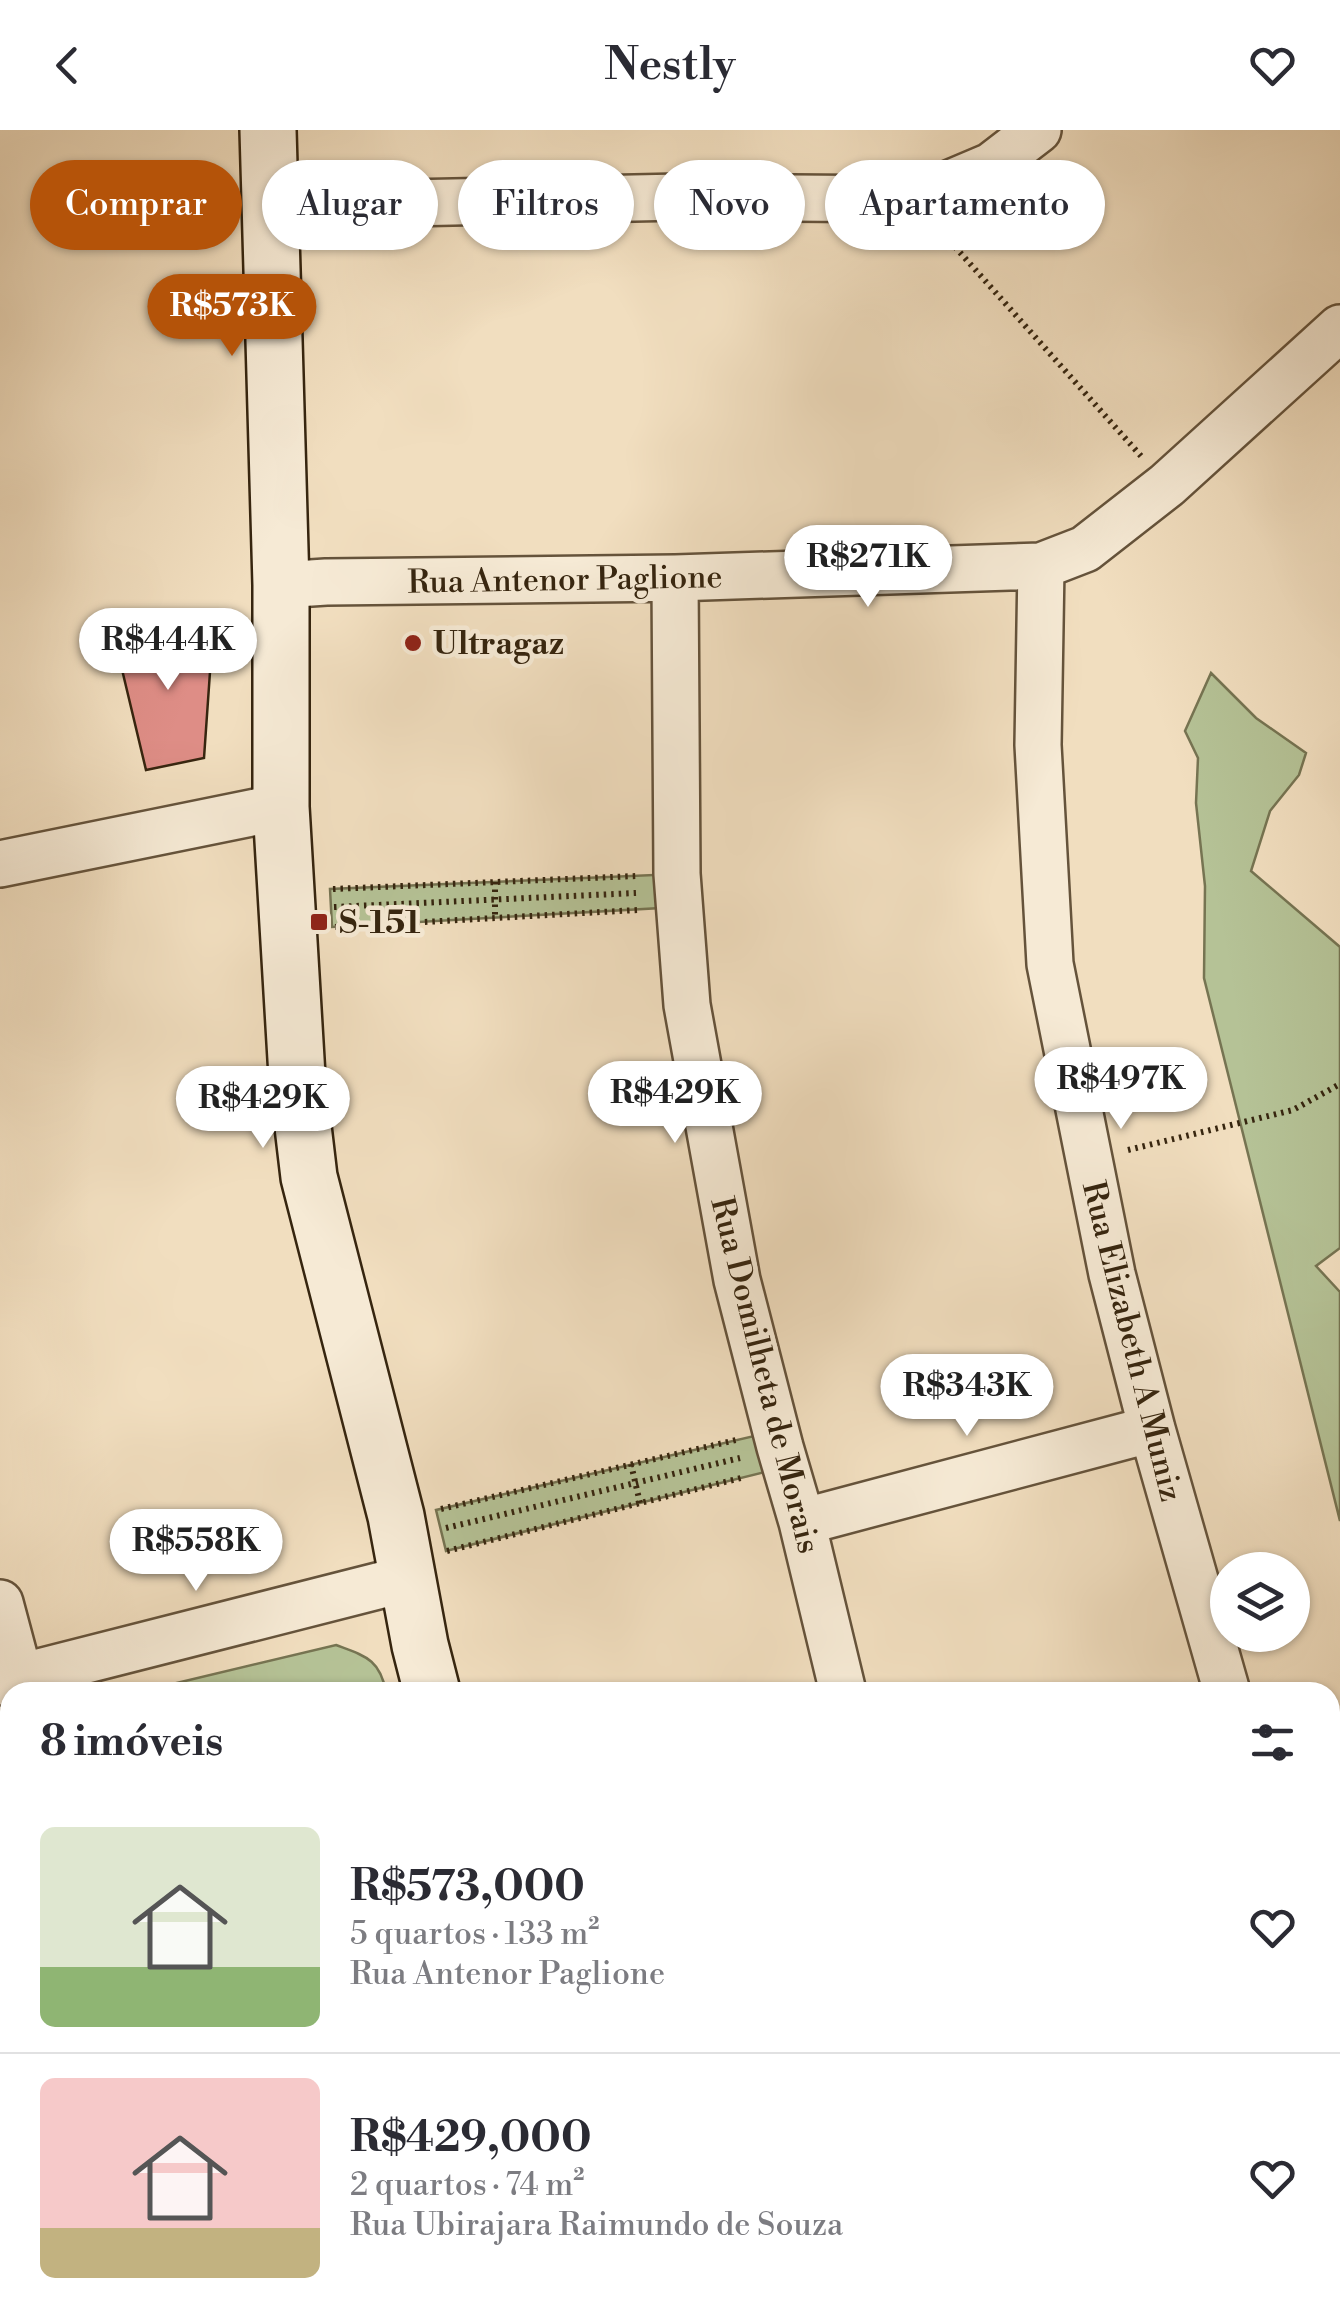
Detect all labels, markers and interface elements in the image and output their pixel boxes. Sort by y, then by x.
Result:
text: Nestly [604,37,736,94]
icon: back [40,38,95,93]
icon: heart [1245,38,1300,93]
chip: Comprar [30,160,242,250]
chip: Alugar [262,160,438,250]
chip: Filtros [458,160,634,250]
chip: Novo [654,160,805,250]
chip: Apartamento [825,160,1105,250]
pin: R$573K [151,274,313,359]
text: R$573K [169,286,295,326]
pin: R$271K [787,525,949,610]
text: R$271K [806,537,930,577]
street label: Rua Antenor Paglione [407,557,723,603]
pin: R$444K [87,608,249,693]
text: R$444K [101,620,235,660]
place label: Ultragaz [433,624,564,664]
marker: Ultragaz [402,632,424,654]
place label: S-151 [339,903,421,943]
marker: S-151 [308,911,330,933]
pin: R$497K [1040,1047,1202,1132]
text: R$497K [1056,1059,1186,1099]
pin: R$429K [594,1061,756,1146]
pin: R$429K [182,1066,344,1151]
text: R$429K [610,1073,740,1113]
text: R$429K [198,1078,328,1118]
street label: Rua Elizabeth A Muniz [1073,1177,1191,1506]
street label: Rua Domilheta de Morais [701,1193,829,1557]
pin: R$343K [886,1354,1048,1439]
text: R$343K [902,1366,1032,1406]
pin: R$558K [115,1509,277,1594]
text: R$558K [132,1521,260,1561]
map controls [1210,1552,1310,1652]
button: layers [1210,1552,1310,1652]
icon: filters [1245,1715,1300,1770]
text: 8 imóveis [40,1716,223,1769]
text: R$573,000 [350,1861,585,1914]
icon: home [120,1867,240,1987]
icon: heart [1245,1900,1300,1955]
text: 5 quartos · 133 m² [350,1914,600,1954]
text: Rua Antenor Paglione [350,1954,665,1994]
text: R$429,000 [350,2112,591,2165]
icon: home [120,2118,240,2238]
icon: heart [1245,2151,1300,2206]
text: 2 quartos · 74 m² [350,2165,584,2205]
text: Rua Ubirajara Raimundo de Souza [350,2205,843,2245]

